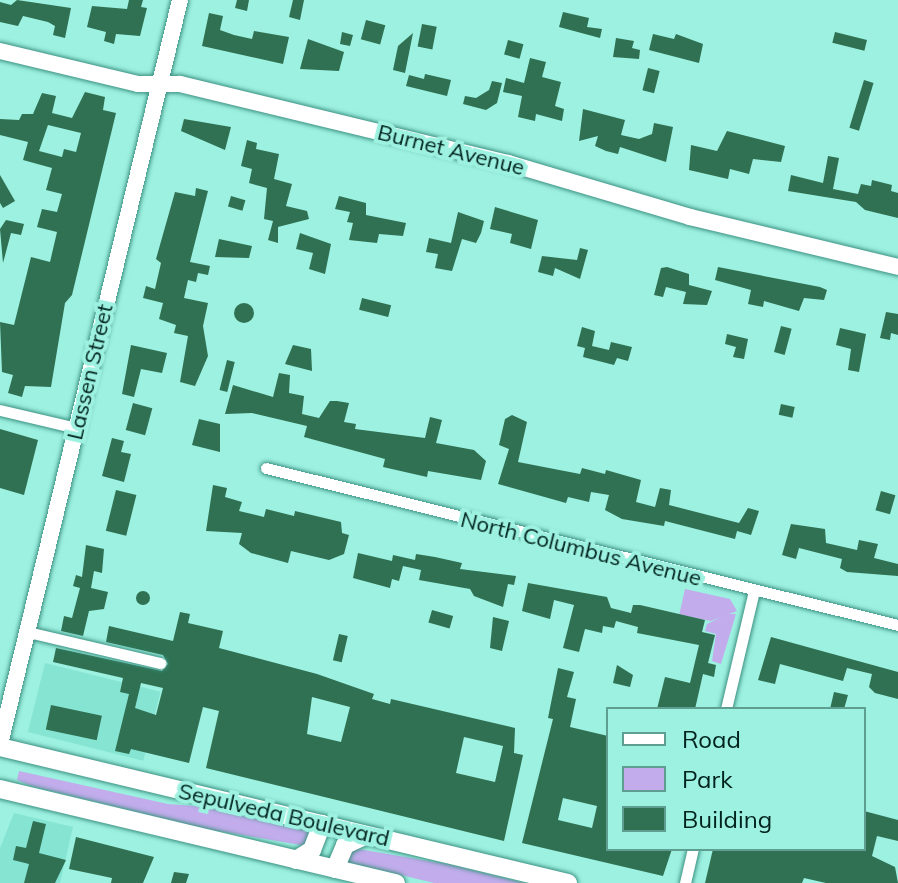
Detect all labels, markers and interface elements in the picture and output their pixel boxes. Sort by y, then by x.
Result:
street label: Burnet Avenue [375,119,527,181]
street label: Lassen Street [62,302,118,442]
street label: North Columbus Avenue [458,506,704,592]
legend [606,707,866,851]
text: Road [682,724,741,754]
text: Park [682,764,733,794]
street label: Sepulveda Boulevard [176,778,392,852]
text: Building [682,804,772,834]

